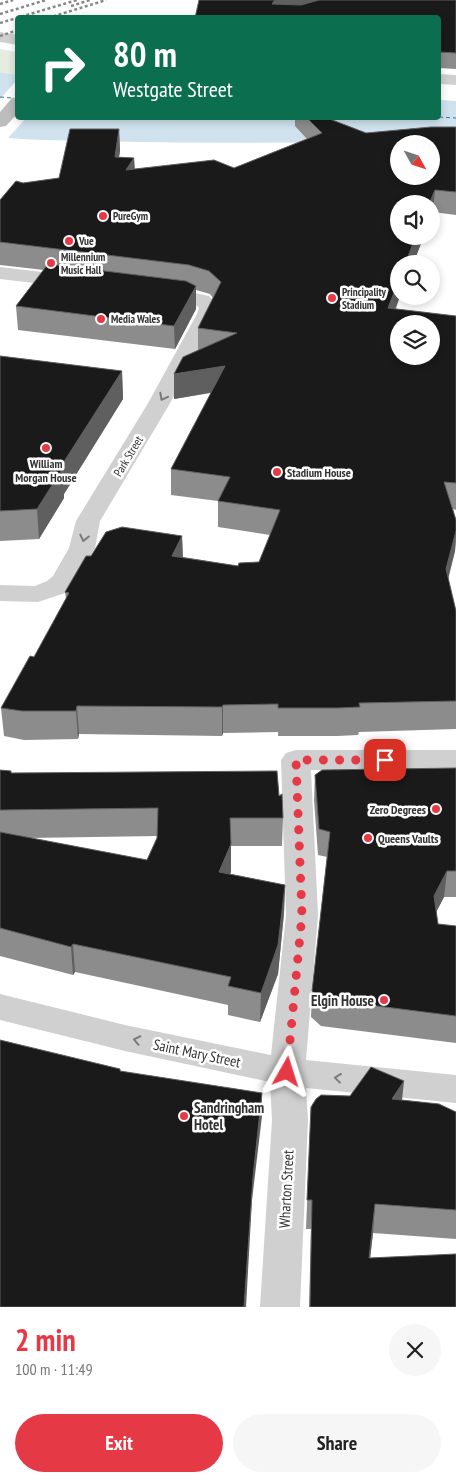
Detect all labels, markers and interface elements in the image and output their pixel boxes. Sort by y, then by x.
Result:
text: 80 m [113,31,177,77]
icon: right [30,35,95,100]
text: Westgate Street [113,75,233,103]
north arrow [390,135,440,185]
map controls [390,135,440,365]
button: sound [390,195,440,245]
place label: PureGym [113,209,148,223]
marker: PureGym [97,210,109,222]
place label: Vue [78,234,94,248]
marker: Vue [63,235,75,247]
place label: Millennium Music Hall [61,250,105,277]
button: search [390,255,440,305]
marker: Millennium Music Hall [45,257,57,269]
place label: Principality Stadium [342,285,387,312]
marker: Principality Stadium [326,292,338,304]
place label: Media Wales [111,312,160,326]
marker: Media Wales [95,313,107,325]
button: layers [390,315,440,365]
one-way arrow [159,392,169,401]
street label: Park Street [110,432,146,479]
marker: William Morgan House [40,442,52,454]
place label: William Morgan House [15,456,77,485]
place label: Stadium House [287,465,351,480]
marker: Stadium House [271,466,283,478]
one-way arrow [80,534,90,543]
pin [364,739,406,781]
icon: arrive [371,746,399,774]
place label: Zero Degrees [370,802,426,817]
marker: Zero Degrees [430,803,442,815]
place label: Queens Vaults [378,831,438,846]
marker: Queens Vaults [362,832,374,844]
place label: Elgin House [311,991,374,1010]
marker: Elgin House [378,994,390,1006]
street label: Saint Mary Street [152,1034,242,1072]
one-way arrow [132,1036,141,1046]
position arrow [260,1045,312,1097]
one-way arrow [334,1073,342,1084]
place label: Sandringham Hotel [194,1098,264,1134]
marker: Sandringham Hotel [178,1110,190,1122]
street label: Wharton Street [274,1149,298,1229]
text: 2 min [15,1320,76,1359]
button: close [389,1324,441,1376]
text: 100 m · 11:49 [15,1359,93,1379]
button: Exit [15,1414,223,1472]
button: Share [233,1414,441,1472]

